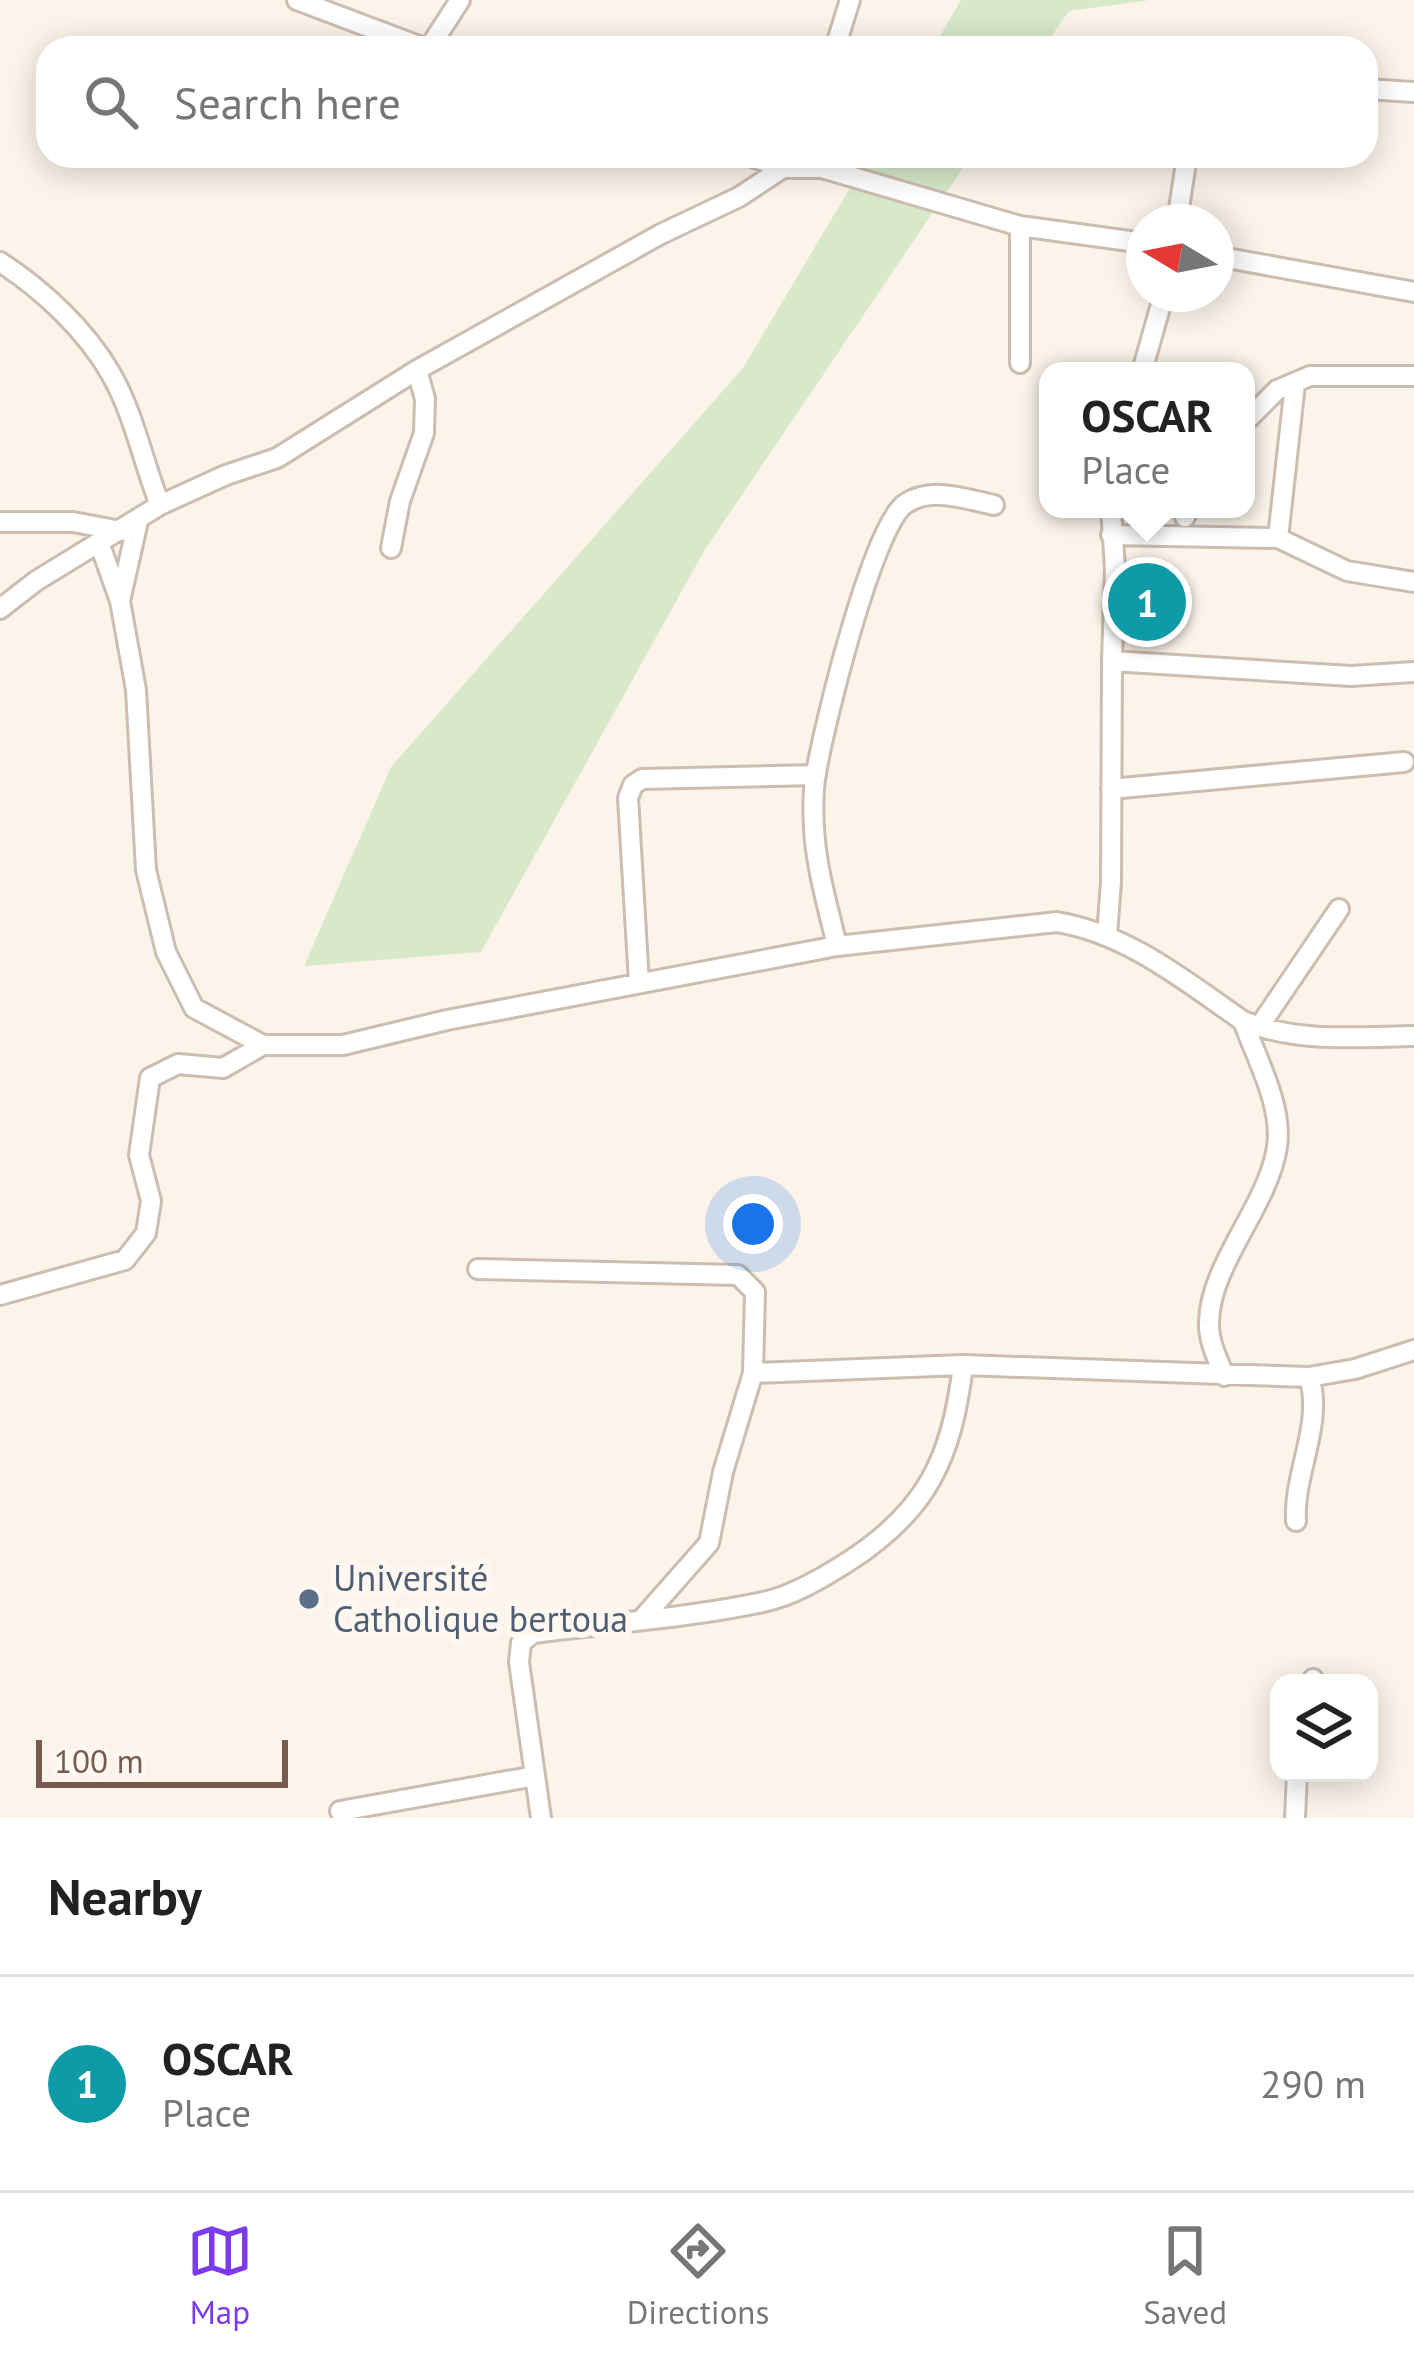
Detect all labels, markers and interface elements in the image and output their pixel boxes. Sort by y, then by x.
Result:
search box [36,36,1378,168]
icon: search [78,69,144,135]
text: Search here [174,73,401,131]
north arrow [1126,204,1234,312]
popup [1039,362,1255,518]
text: OSCAR [1081,386,1213,444]
text: Place [1081,444,1170,495]
pin: 1 [1108,557,1186,647]
your location [723,1194,783,1254]
place label: Université Catholique bertoua [333,1554,628,1642]
marker: Université Catholique bertoua [296,1586,322,1612]
map controls [1270,1674,1378,1782]
button: layers [1270,1674,1378,1782]
scale bar [36,1734,288,1787]
text: 100 m [54,1739,144,1782]
text: Nearby [48,1863,202,1929]
text: OSCAR [162,2029,294,2087]
text: 1 [76,2058,98,2109]
text: 290 m [1260,2058,1366,2109]
text: Place [162,2087,251,2138]
tab: Map [187,2218,253,2333]
tab: Directions [627,2218,769,2333]
tab: Saved [1143,2218,1227,2333]

